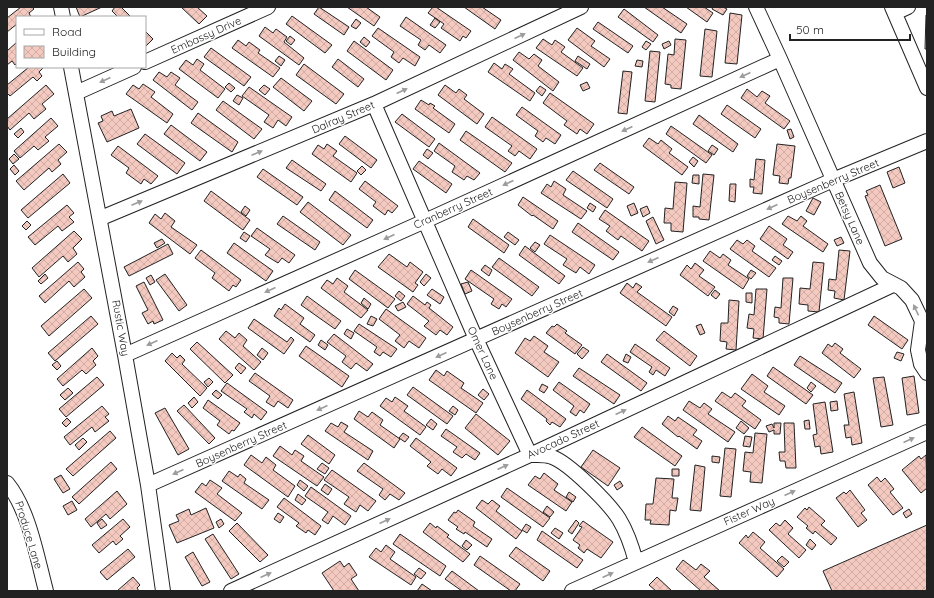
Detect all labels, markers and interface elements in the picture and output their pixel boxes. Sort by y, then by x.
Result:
street label: Embassy Drive [169,13,243,57]
legend [16,16,146,68]
scale bar [790,16,910,42]
text: 50 m [796,22,824,37]
text: Road [52,24,82,39]
one-way arrow [514,33,525,39]
text: Building [52,44,96,59]
one-way arrow [739,72,750,78]
one-way arrow [99,77,111,83]
one-way arrow [396,88,407,94]
street label: Dalray Street [309,97,377,137]
one-way arrow [621,126,632,132]
one-way arrow [251,149,263,155]
street label: Boysenberry Street [785,155,881,207]
one-way arrow [503,180,514,186]
street label: Cranberry Street [411,184,495,232]
street label: Betsy Lane [832,189,868,247]
one-way arrow [131,200,142,206]
one-way arrow [766,205,778,211]
one-way arrow [383,234,395,240]
one-way arrow [648,257,659,263]
street label: Boysenberry Street [489,286,585,338]
one-way arrow [265,287,276,293]
street label: Rustic Way [109,299,133,357]
one-way arrow [913,304,919,315]
street label: Omer Lane [465,324,501,382]
one-way arrow [146,340,157,346]
one-way arrow [434,352,446,358]
one-way arrow [315,405,327,411]
one-way arrow [615,409,627,415]
street label: Avocado Street [525,416,602,462]
street label: Boysenberry Street [193,418,289,470]
one-way arrow [903,437,915,443]
one-way arrow [497,464,509,470]
one-way arrow [172,469,183,475]
one-way arrow [785,490,796,496]
street label: Fister Way [721,494,777,528]
street label: Produce Lane [12,499,46,571]
one-way arrow [379,518,390,524]
one-way arrow [261,572,272,578]
one-way arrow [602,572,613,578]

